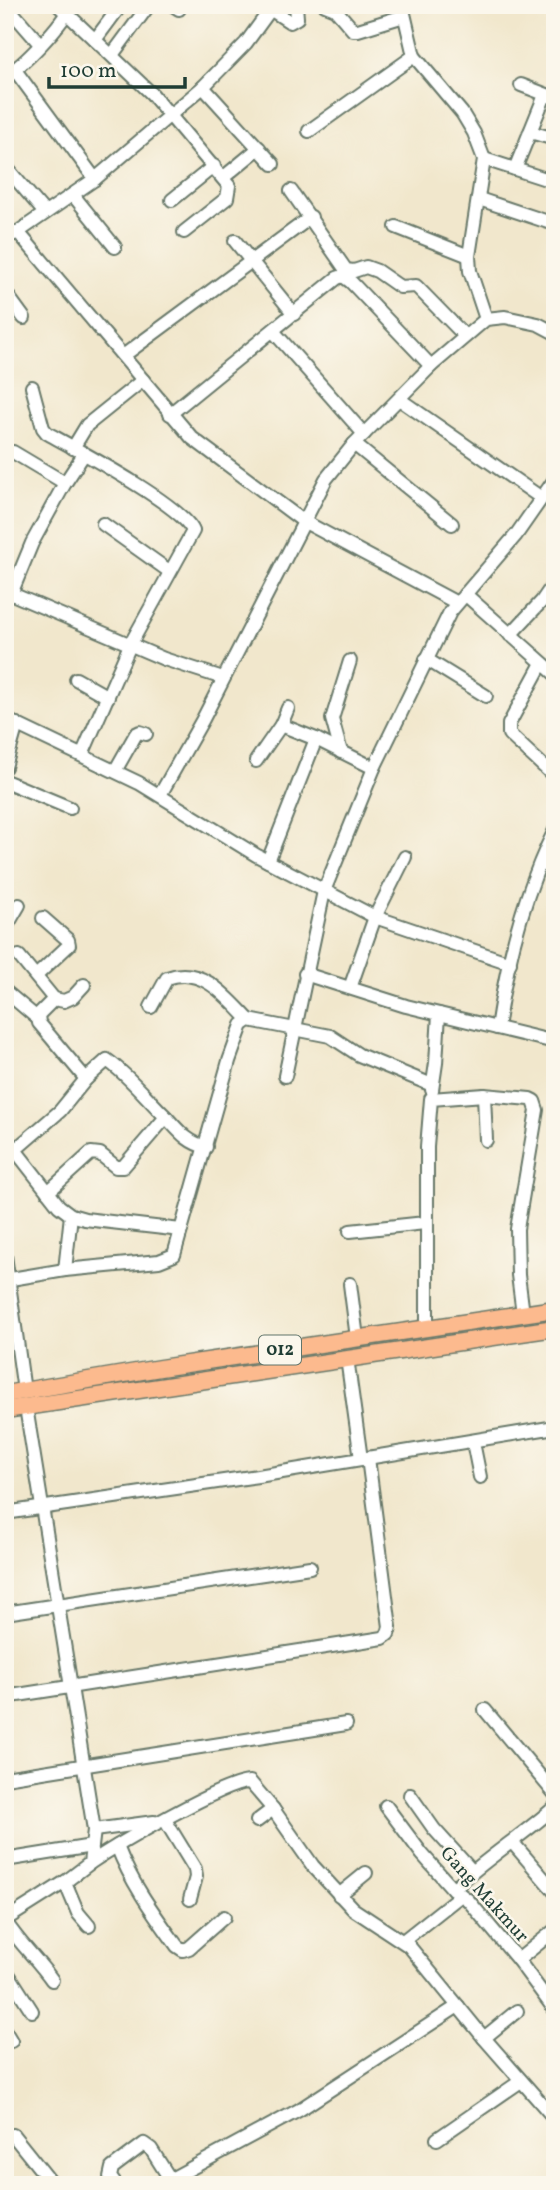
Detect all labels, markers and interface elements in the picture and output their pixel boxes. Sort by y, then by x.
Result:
scale bar [49,46,186,90]
text: 100 m [60,57,117,86]
road number: 012 [259,1336,301,1364]
street label: Gang Makmur [434,1841,534,1949]

